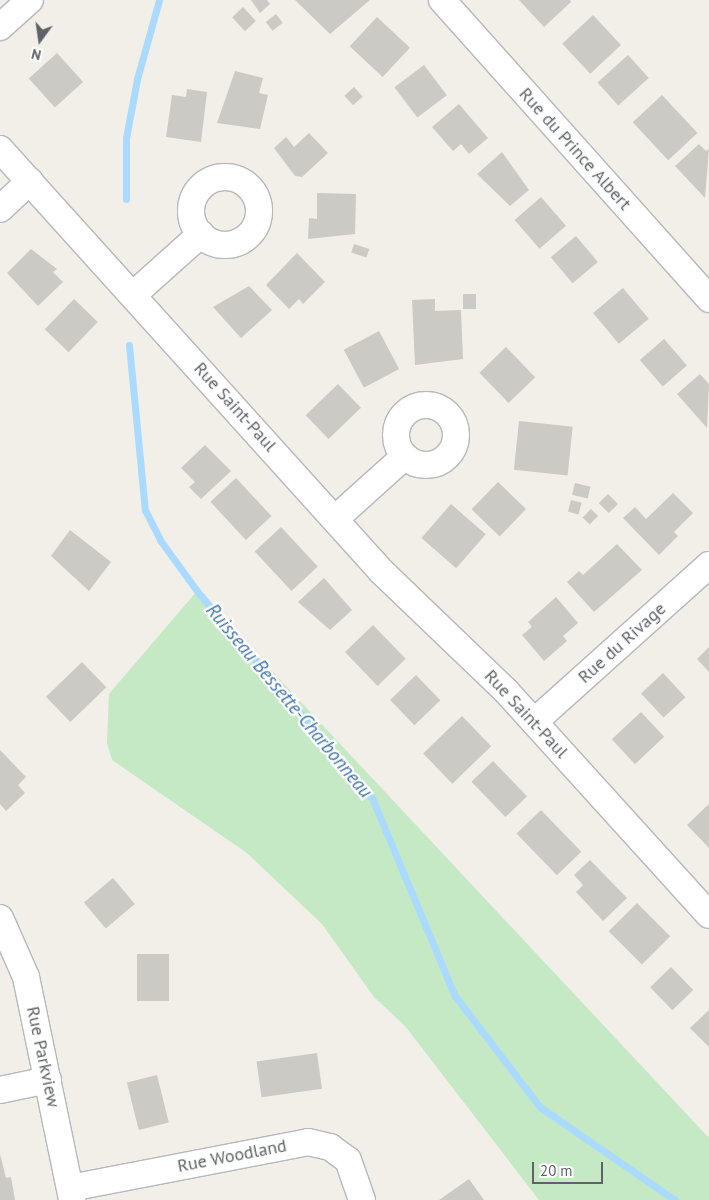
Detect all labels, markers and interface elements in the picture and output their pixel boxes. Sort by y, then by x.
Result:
north arrow [15,15,65,65]
text: N [30,45,43,64]
street label: Rue du Prince Albert [514,83,636,215]
street label: Rue Saint-Paul [189,358,281,456]
street label: Rue du Rivage [574,598,670,688]
water label: Ruisseau Bessette-Charbonneau [201,599,377,803]
street label: Rue Saint-Paul [480,665,572,763]
street label: Rue Parkview [22,1004,64,1110]
street label: Rue Woodland [175,1135,289,1177]
scale bar [534,1152,605,1184]
text: 20 m [540,1161,573,1180]

